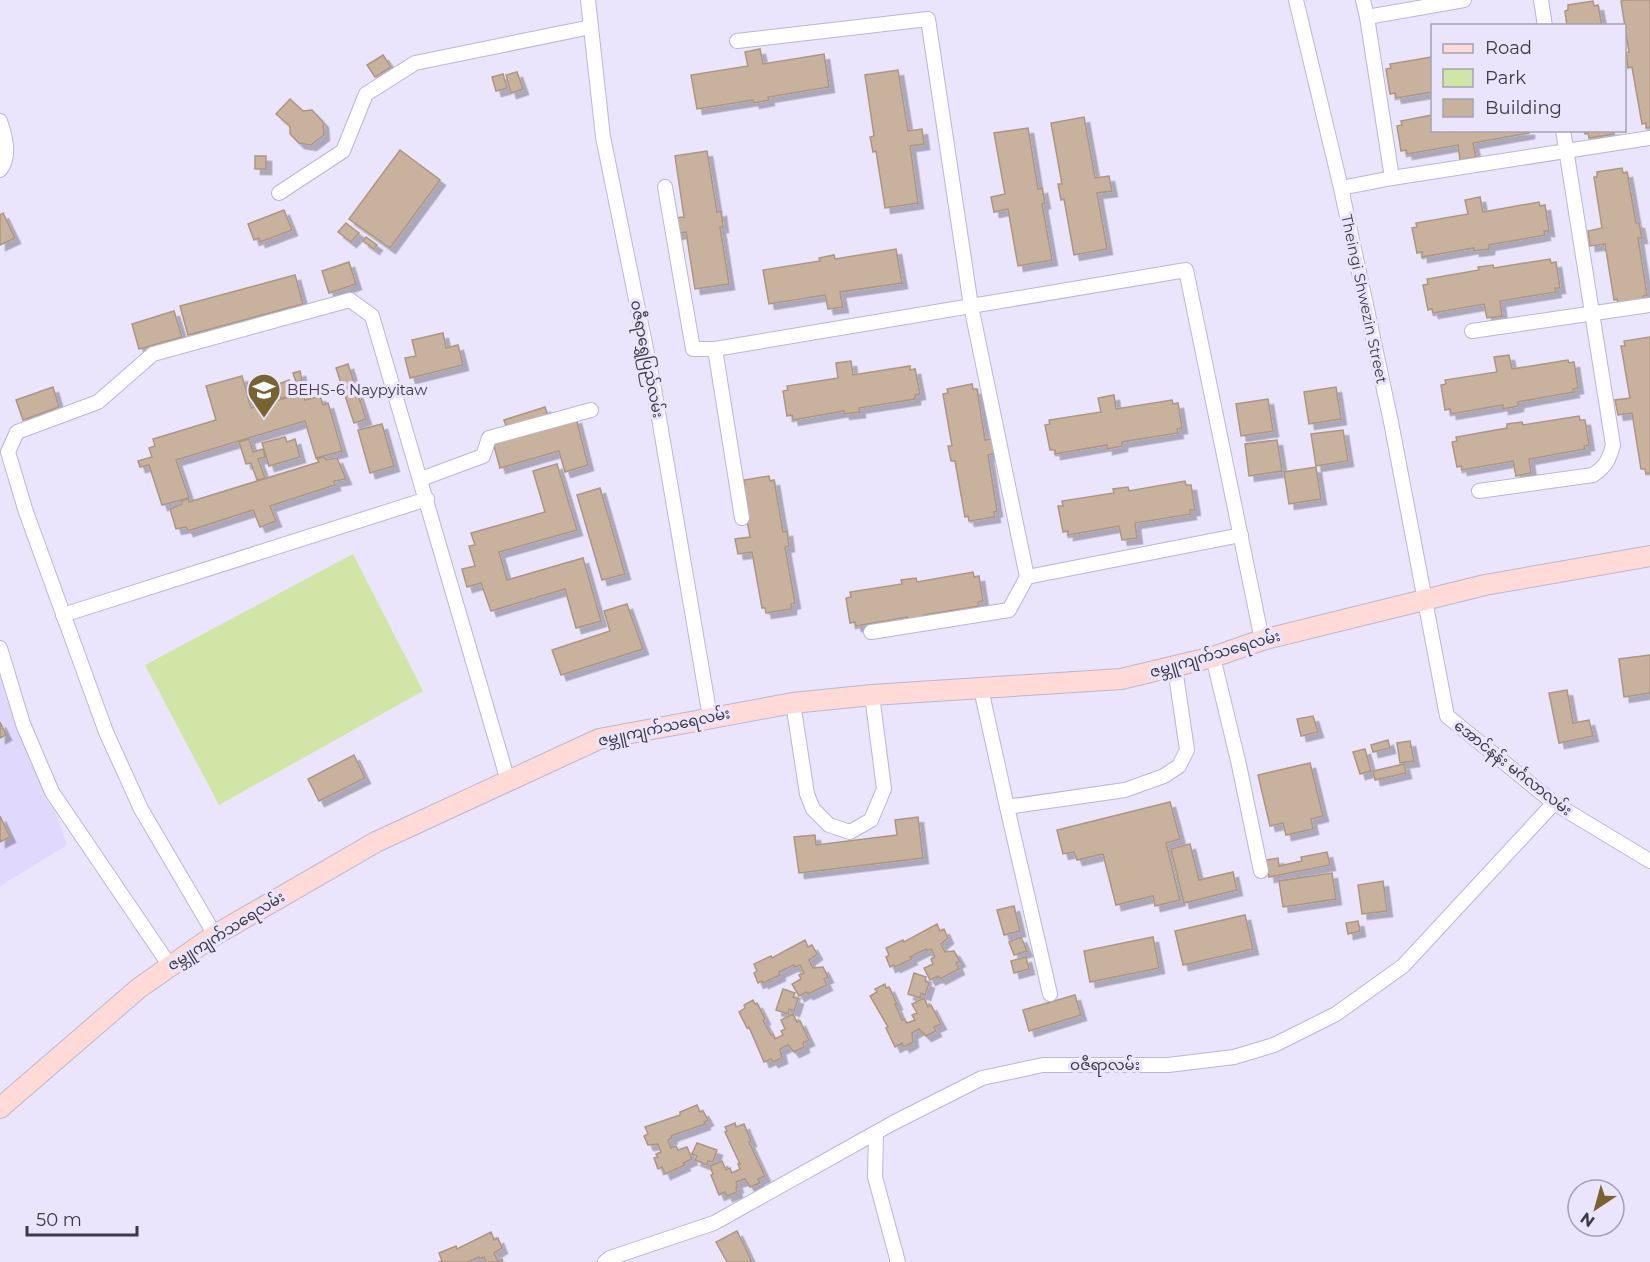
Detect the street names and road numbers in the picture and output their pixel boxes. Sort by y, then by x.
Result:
street label: Theingi Shwezin Street [1337,213,1392,385]
street label: ဝဇီရာရွှေပြည်လမ်း [624,298,668,420]
street label: ဇမ္ဘူကျက်သရေလမ်း [1147,626,1283,684]
street label: ဇမ္ဘူကျက်သရေလမ်း [596,703,732,753]
street label: အောင်နန်း မင်္ဂလာလမ်း [1449,716,1576,822]
street label: ဇမ္ဘူကျက်သရေလမ်း [164,887,289,977]
street label: ဝဇီရာလမ်း [1070,1055,1140,1077]

